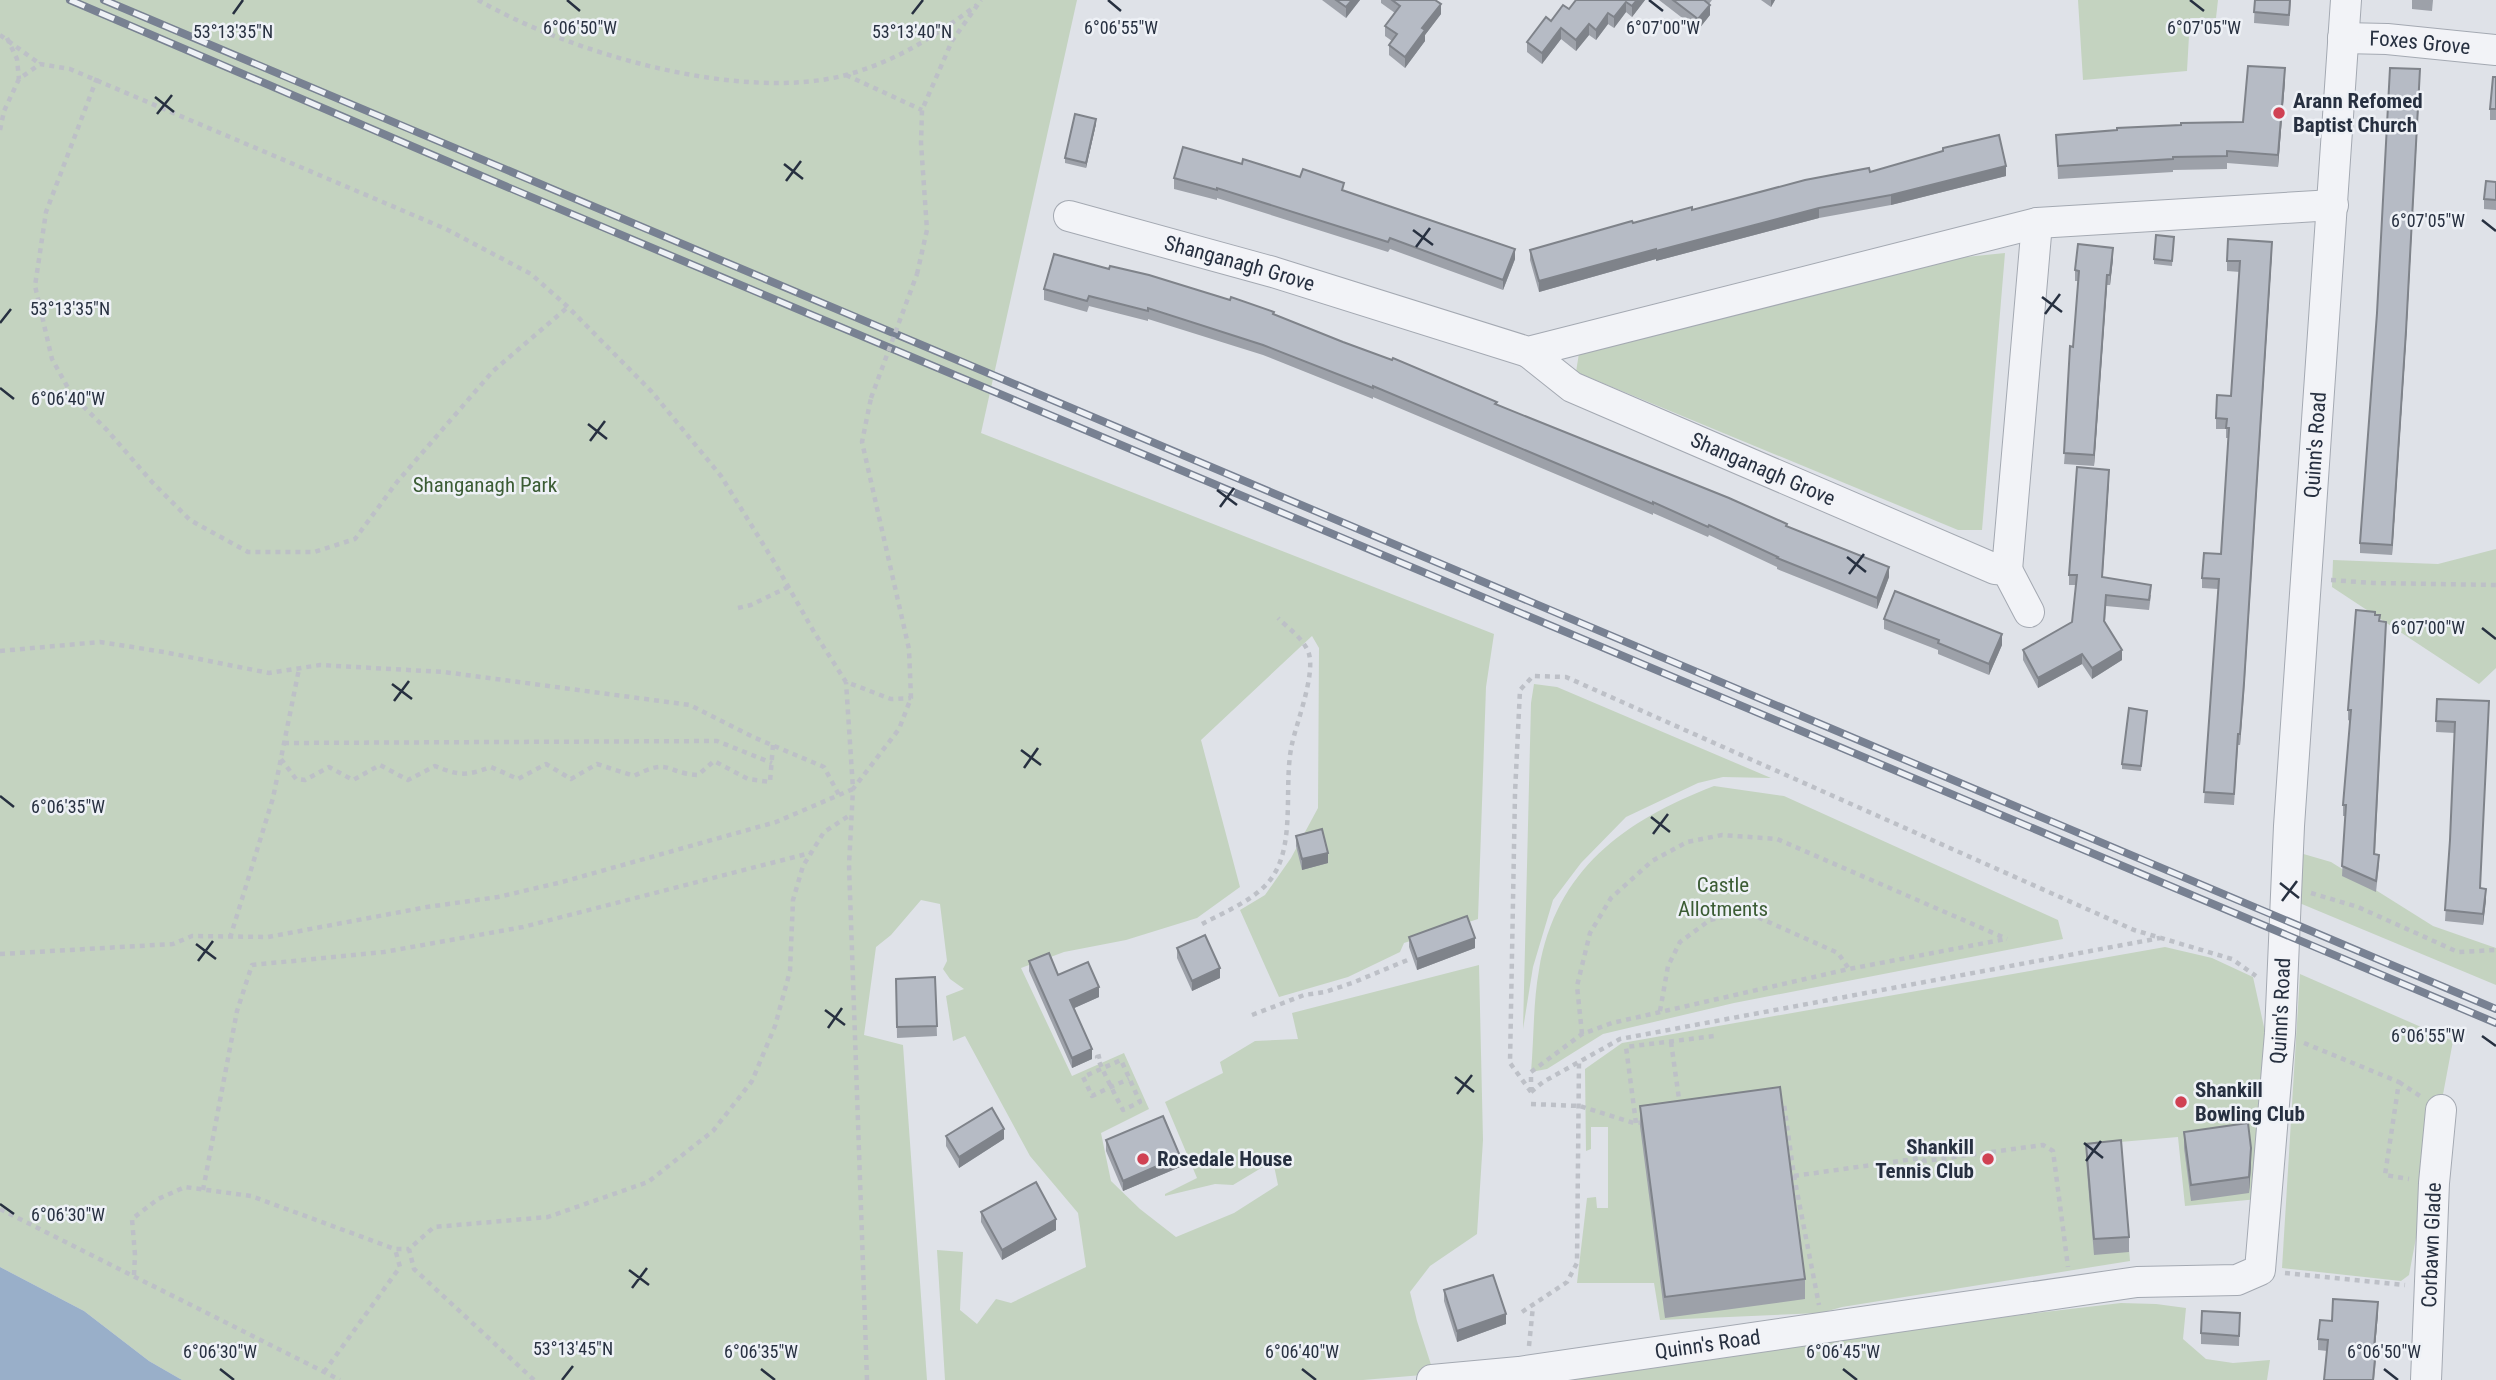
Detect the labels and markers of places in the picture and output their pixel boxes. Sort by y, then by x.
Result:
place label: Arann Refomed Baptist Church [2293,89,2423,137]
marker: Arann Refomed Baptist Church [2271,105,2287,121]
place label: Shankill Bowling Club [2195,1078,2305,1126]
marker: Shankill Bowling Club [2173,1094,2189,1110]
place label: Shankill Tennis Club [1875,1135,1974,1183]
place label: Rosedale House [1157,1147,1292,1171]
marker: Rosedale House [1135,1151,1151,1167]
marker: Shankill Tennis Club [1980,1151,1996,1167]

